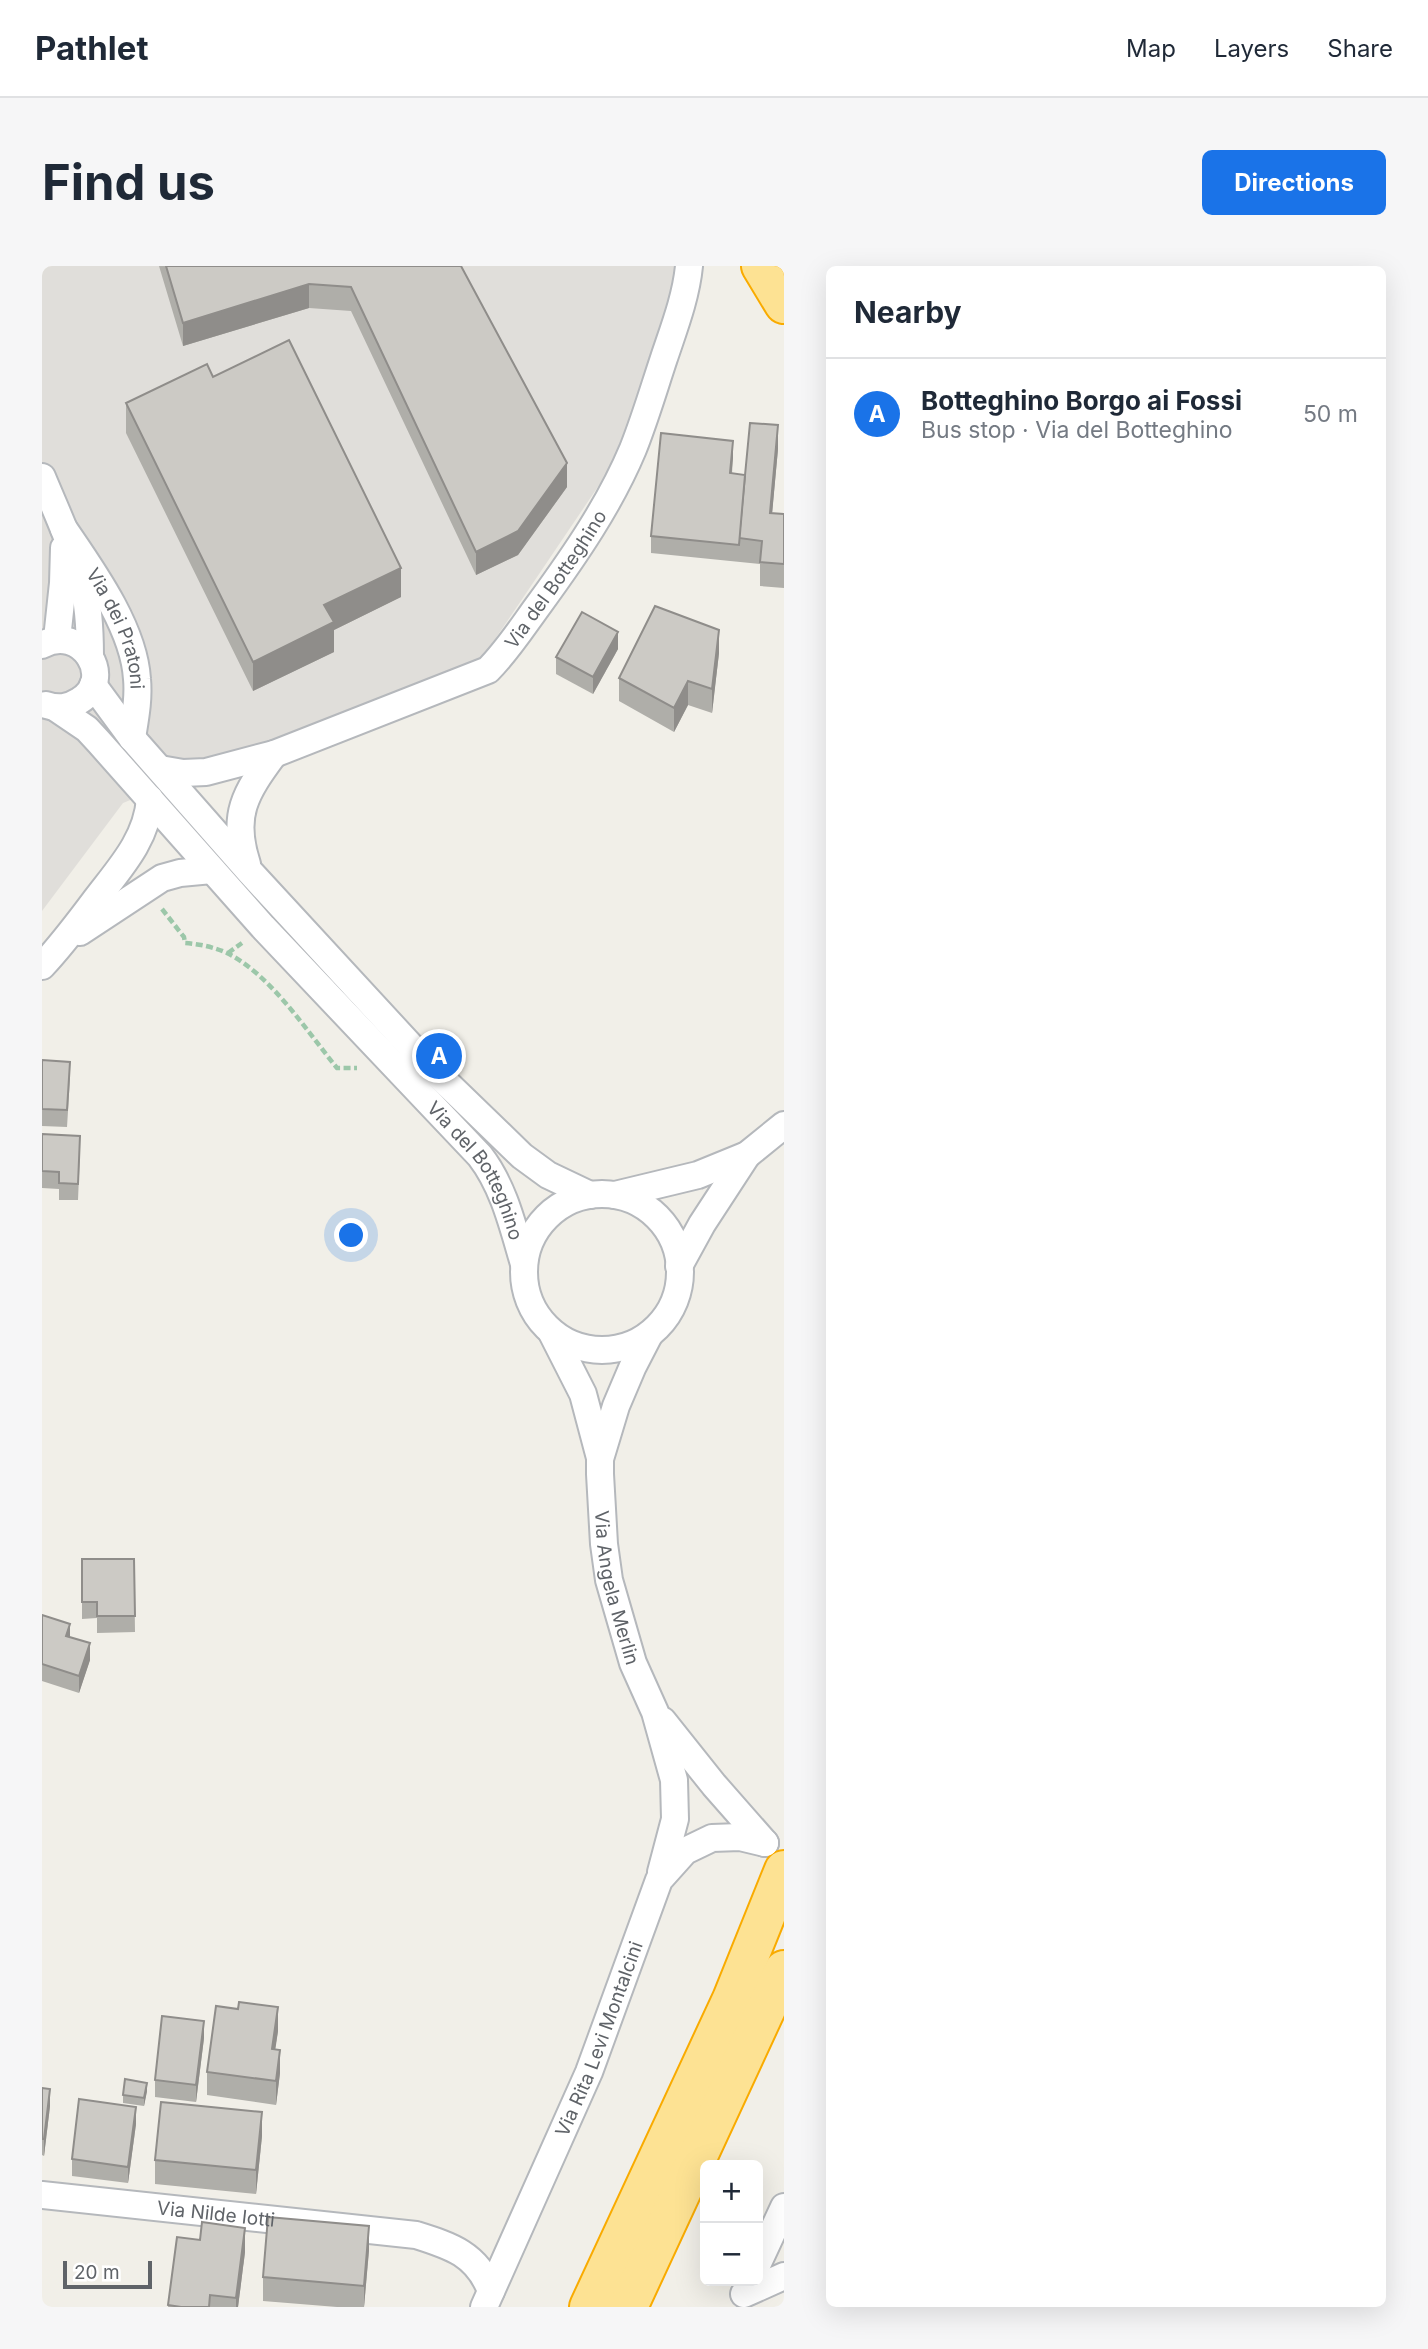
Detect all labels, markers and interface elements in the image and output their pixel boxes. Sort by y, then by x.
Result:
text: Pathlet [35,28,149,68]
text: Map [1126,34,1176,63]
text: Layers [1214,34,1289,63]
text: Share [1327,34,1393,63]
button: Directions [1202,150,1386,215]
text: Find us [42,153,215,212]
text: Nearby [854,294,962,330]
text: Botteghino Borgo ai Fossi [921,385,1242,416]
text: A [868,400,886,428]
text: 50 m [1303,400,1358,428]
text: Bus stop · Via del Botteghino [921,416,1233,444]
street label: Via del Botteghino [500,506,612,653]
street label: Via dei Pratoni [81,564,149,689]
pin: A [416,1030,462,1082]
street label: Via del Botteghino [422,1097,527,1243]
your location [334,1218,368,1252]
street label: Via Angela Merlin [590,1510,644,1668]
street label: Via Rita Levi Montalcini [551,1938,648,2140]
map controls [700,2160,763,2286]
button: + [700,2160,763,2223]
street label: Via Nilde Iotti [156,2196,276,2232]
button: − [700,2223,763,2286]
scale bar [63,2258,152,2290]
text: 20 m [74,2261,120,2284]

